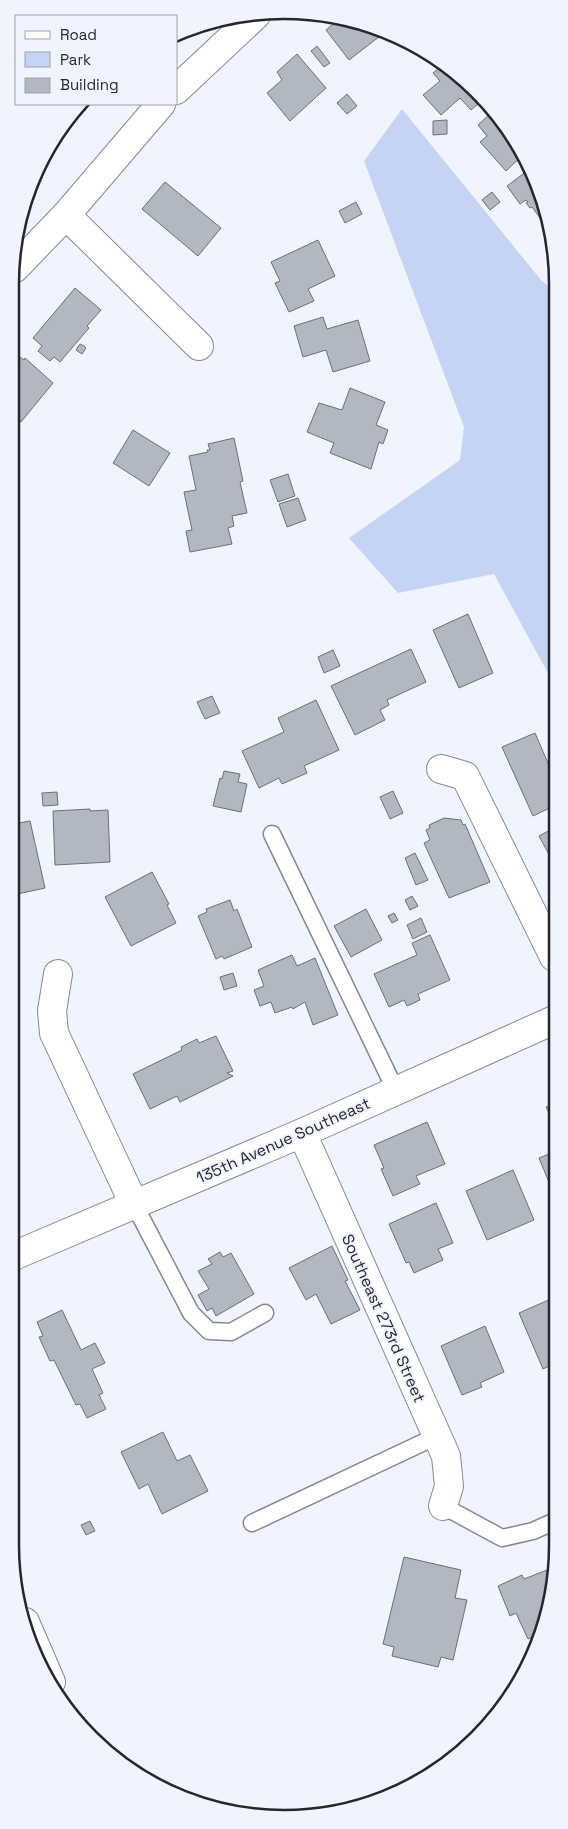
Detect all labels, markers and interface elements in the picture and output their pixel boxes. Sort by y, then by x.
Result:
legend [15,15,178,105]
text: Road [60,25,97,44]
text: Park [60,50,91,69]
text: Building [60,75,119,94]
street label: 135th Avenue Southeast [193,1093,374,1188]
street label: Southeast 273rd Street [337,1231,430,1406]

